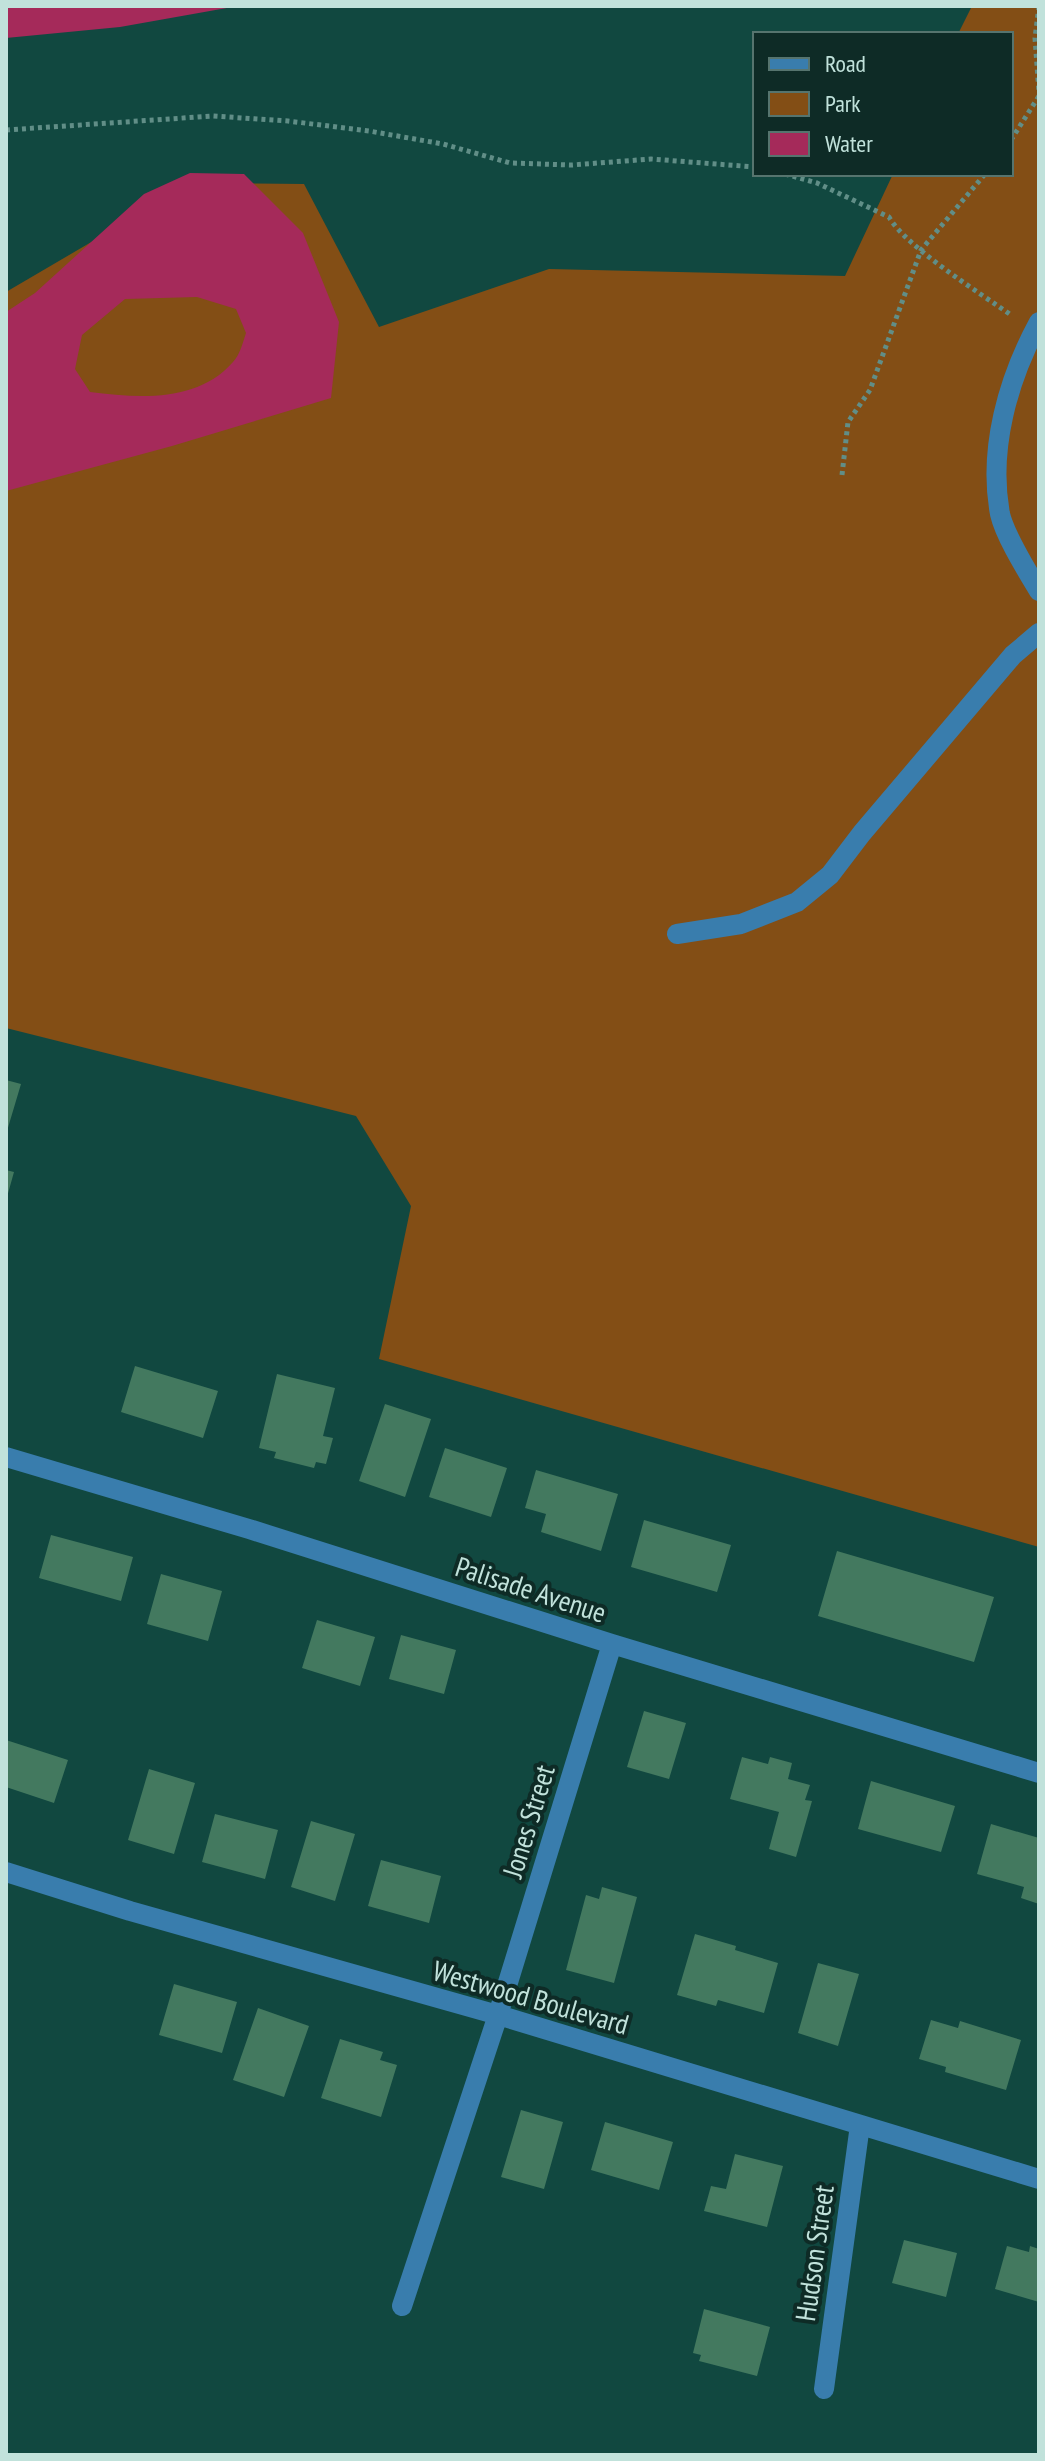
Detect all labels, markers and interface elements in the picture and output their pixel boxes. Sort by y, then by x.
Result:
legend [753,32,1013,176]
text: Road [825,48,866,79]
text: Park [825,88,861,119]
text: Water [825,128,873,159]
street label: Palisade Avenue [451,1547,611,1631]
street label: Jones Street [493,1760,563,1883]
street label: Westwood Boulevard [429,1951,633,2043]
street label: Hudson Street [786,2182,842,2323]

